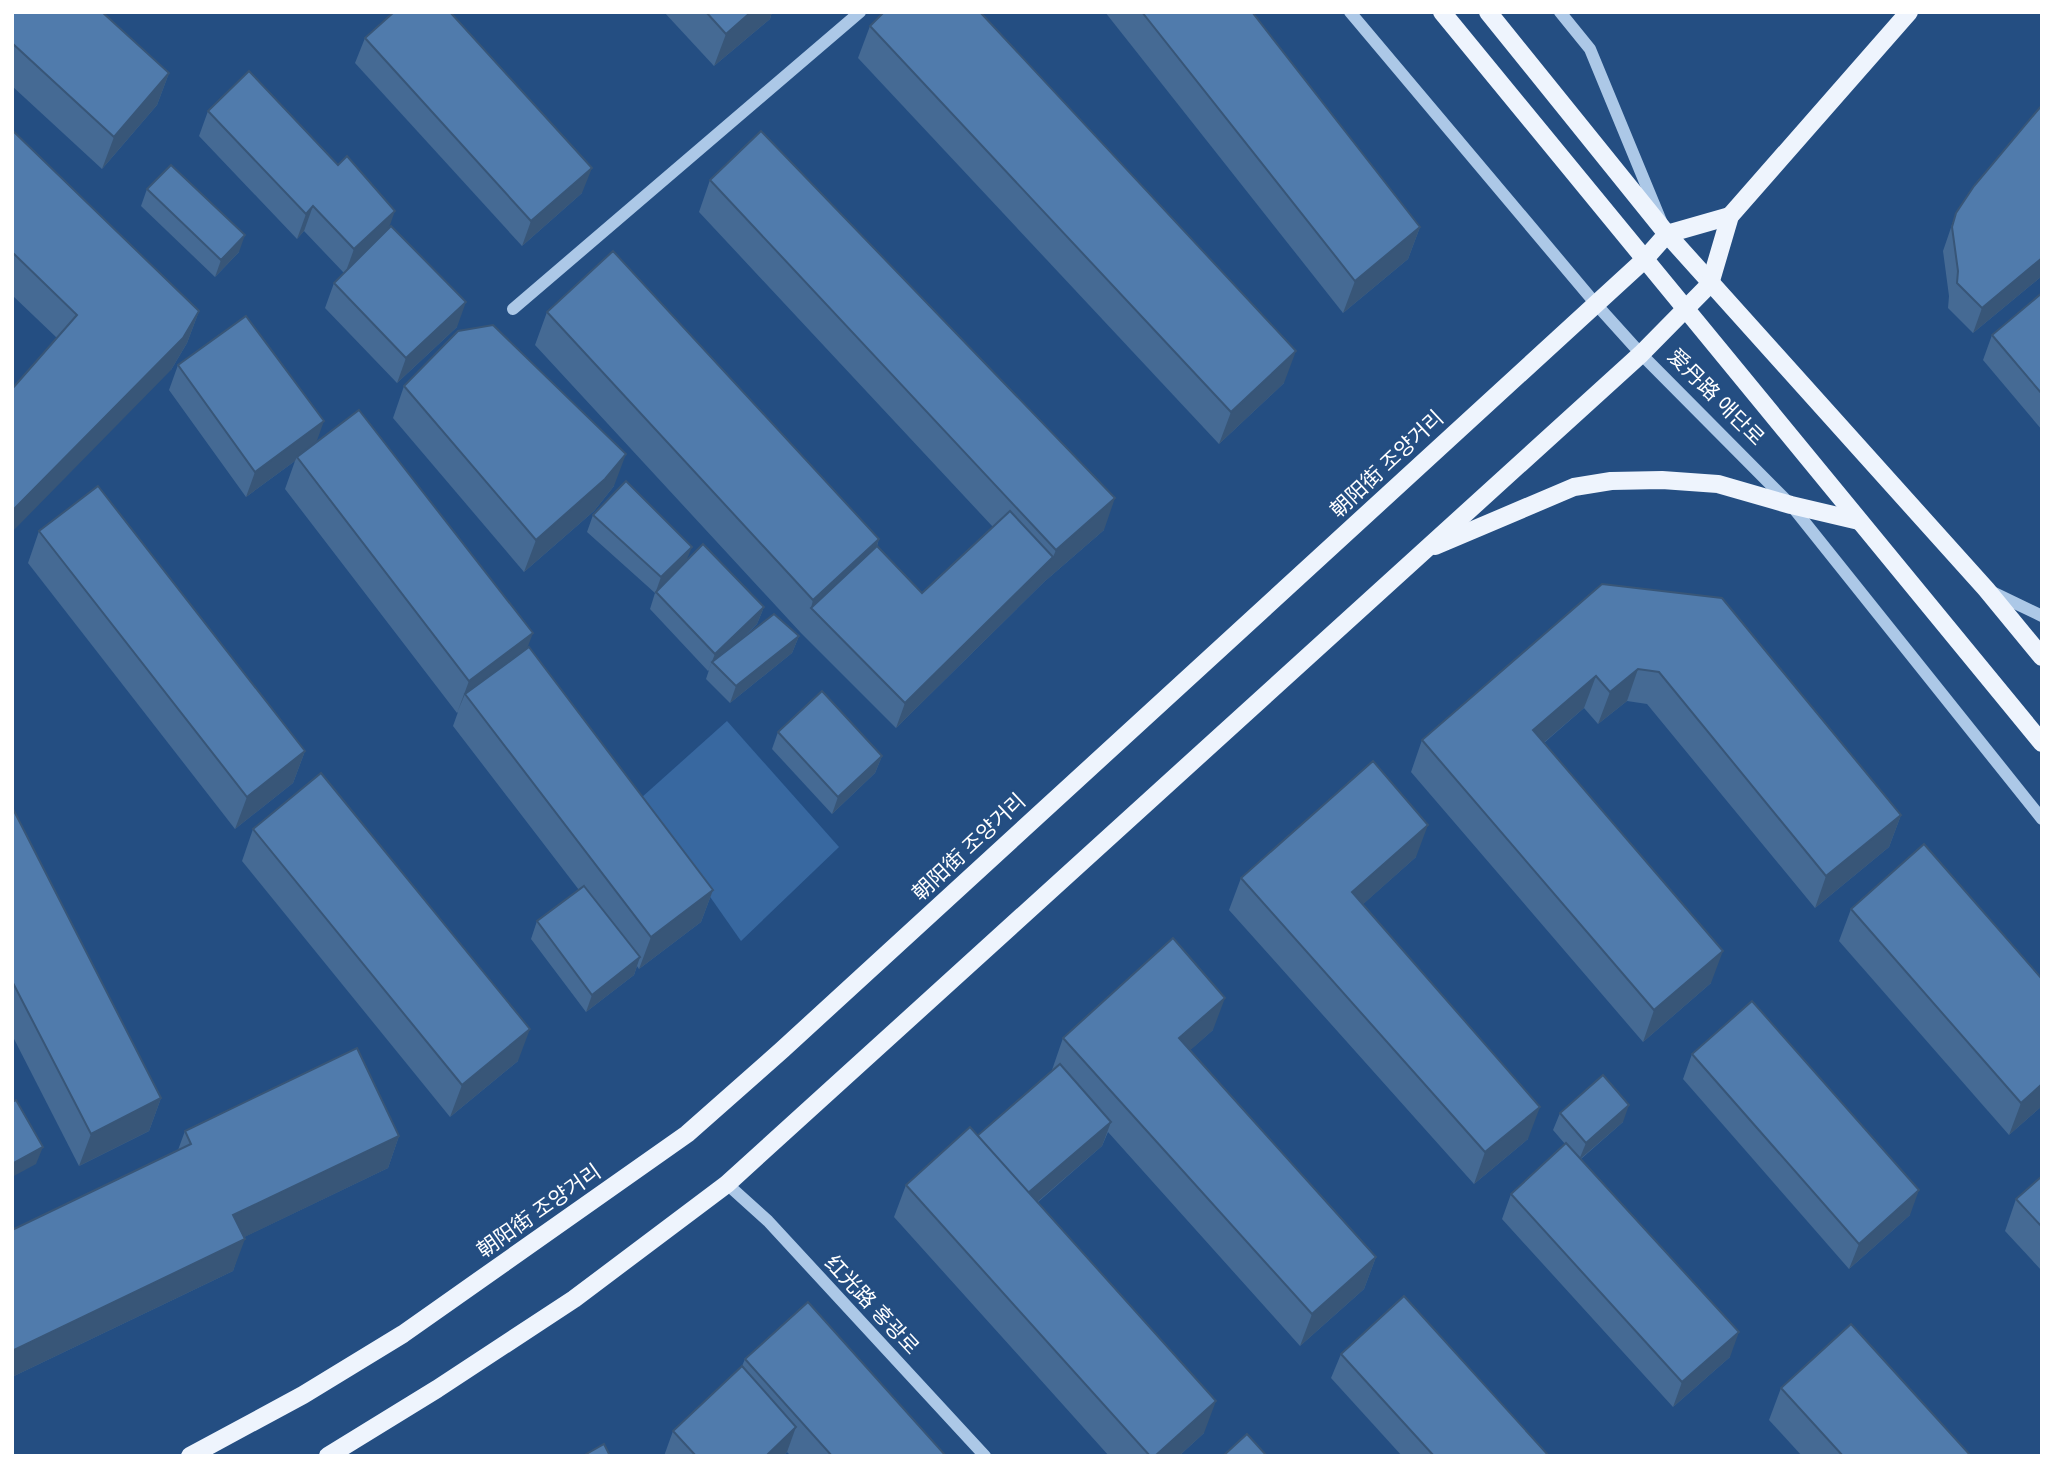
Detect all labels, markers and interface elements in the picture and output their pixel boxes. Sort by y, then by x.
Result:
street label: 爱丹路 애단로 [1663,344,1769,450]
street label: 朝阳街 조양거리 [1326,406,1448,522]
street label: 朝阳街 조양거리 [908,789,1030,905]
street label: 朝阳街 조양거리 [473,1159,605,1263]
street label: 红光路 홍광로 [820,1251,924,1359]

